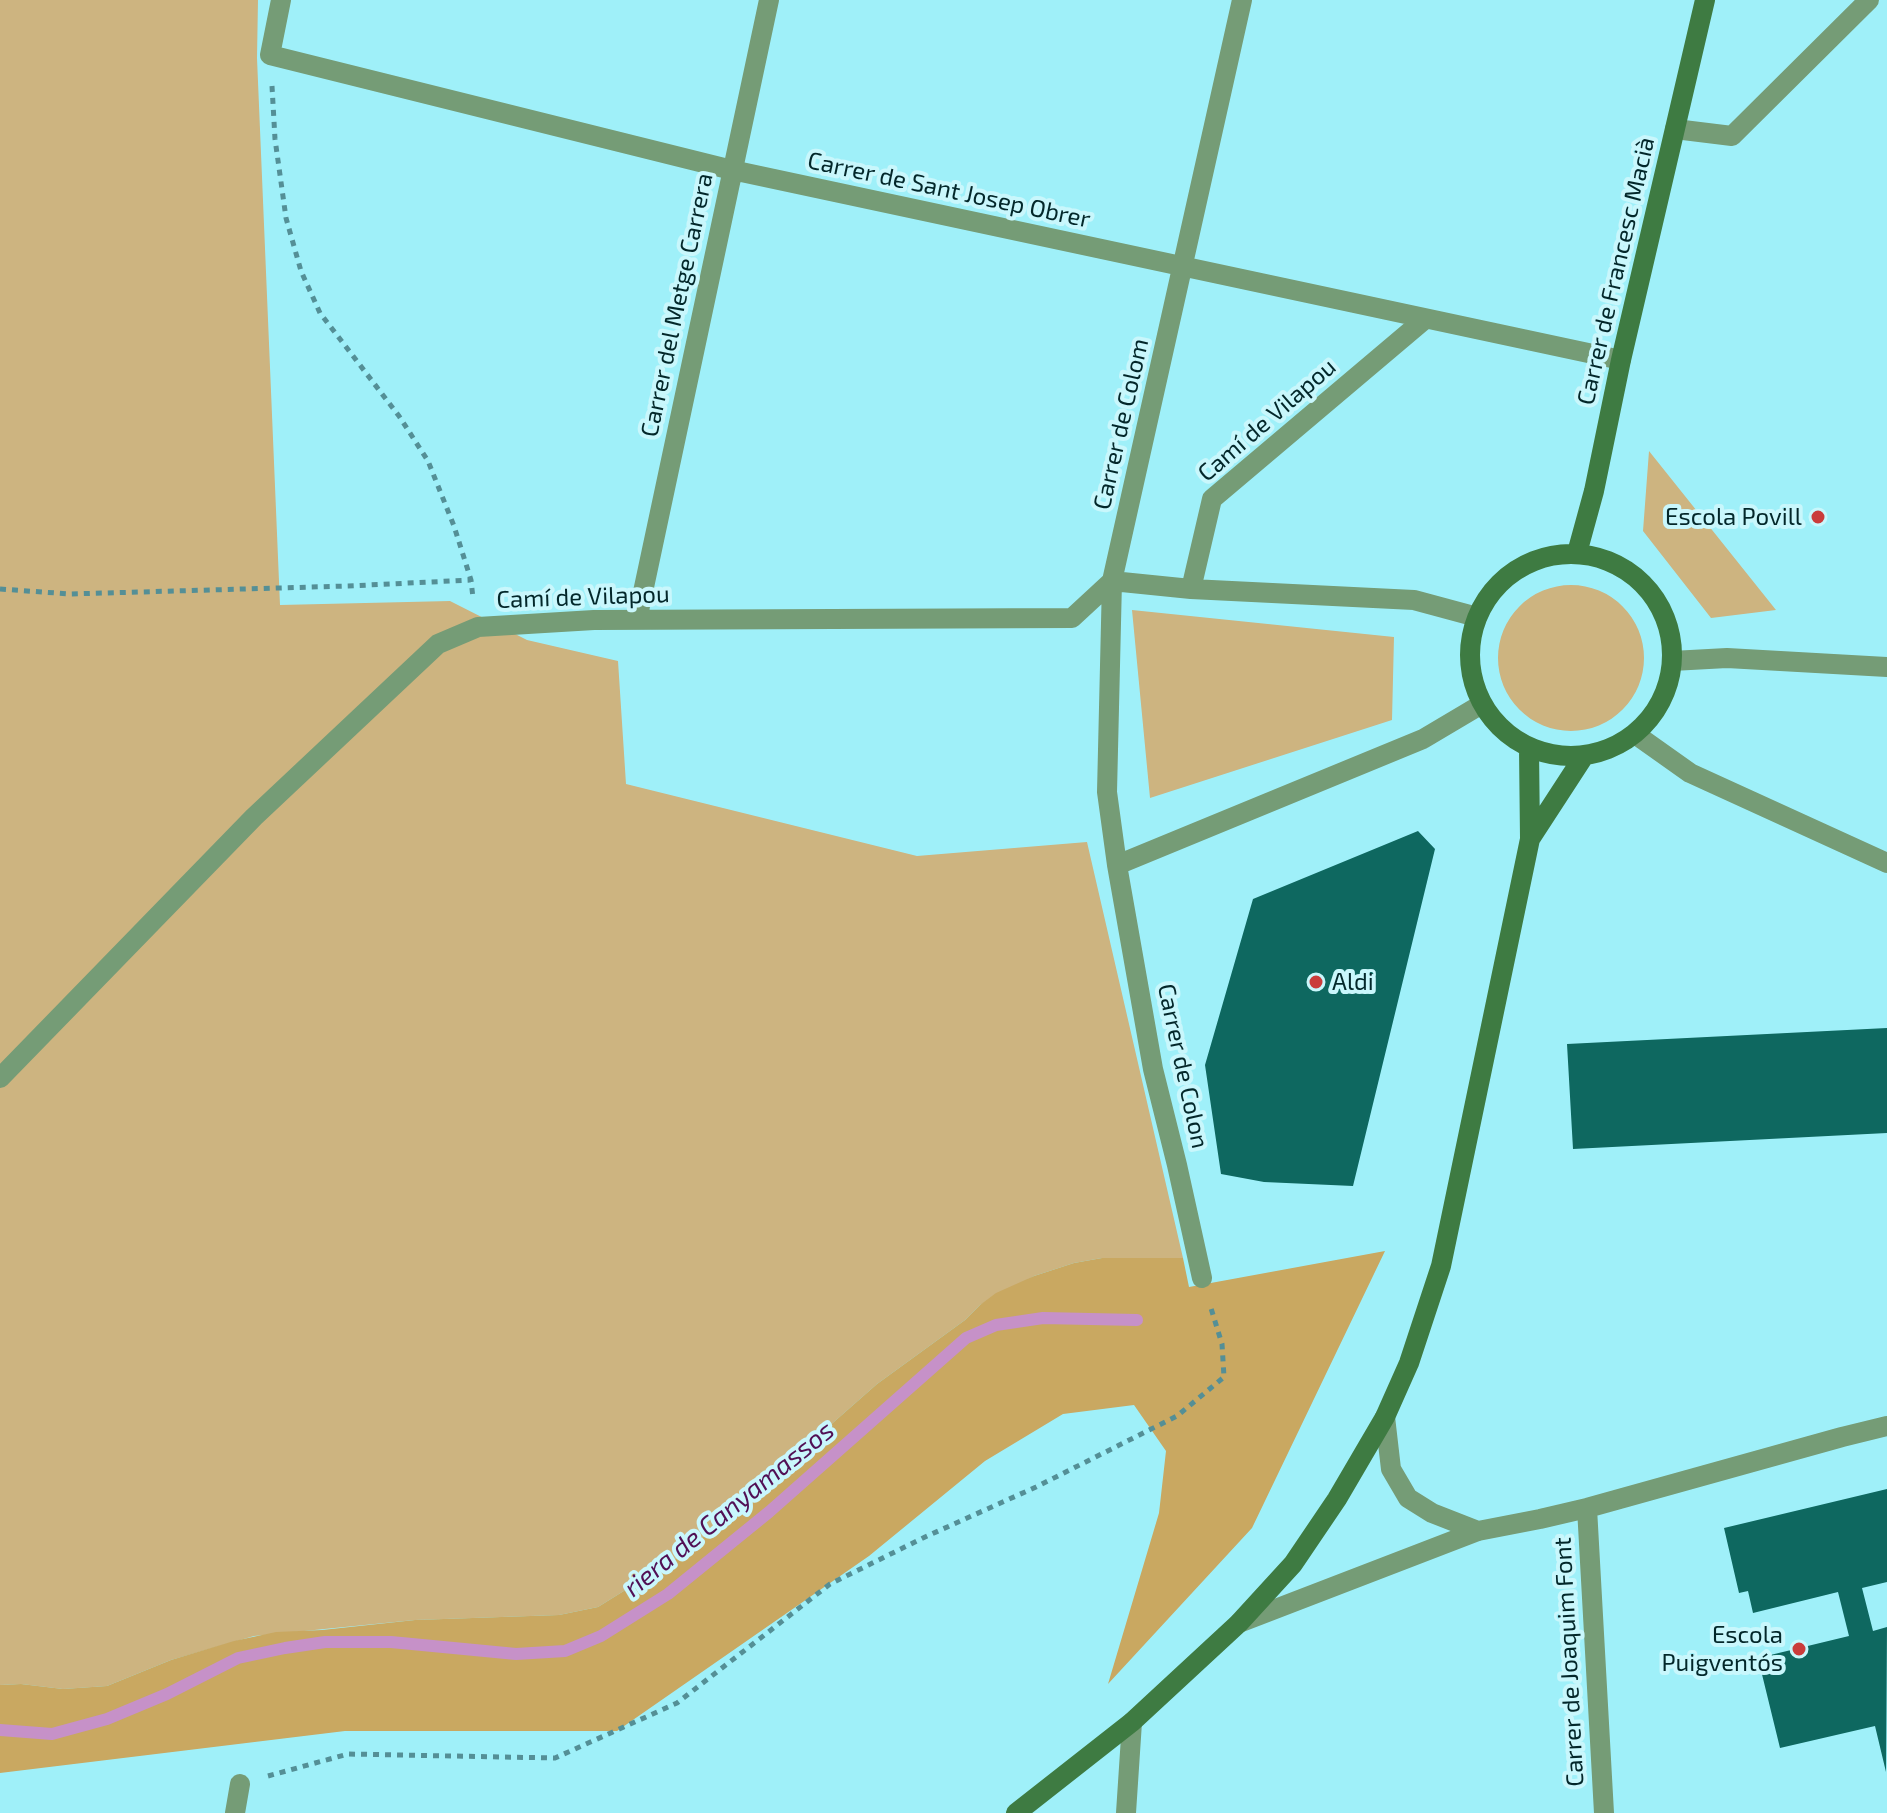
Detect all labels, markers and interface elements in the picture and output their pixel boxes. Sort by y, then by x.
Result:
street label: Carrer de Francesc Macià [1571,134,1661,408]
street label: Carrer de Sant Josep Obrer [805,146,1093,234]
street label: Carrer del Metge Carrera [635,171,719,439]
street label: Carrer de Colom [1087,336,1155,512]
street label: Camí de Vilapou [1192,352,1342,488]
place label: Escola Povill [1665,503,1802,531]
marker: Escola Povill [1809,508,1827,526]
street label: Camí de Vilapou [496,580,670,614]
place label: Aldi [1332,968,1374,996]
marker: Aldi [1307,973,1325,991]
street label: Carrer de Colon [1151,981,1215,1151]
water label: riera de Canyamassos [618,1415,840,1603]
street label: Carrer de Joaquim Font [1548,1537,1590,1787]
place label: Escola Puigventós [1661,1621,1783,1677]
marker: Escola Puigventós [1790,1640,1808,1658]

